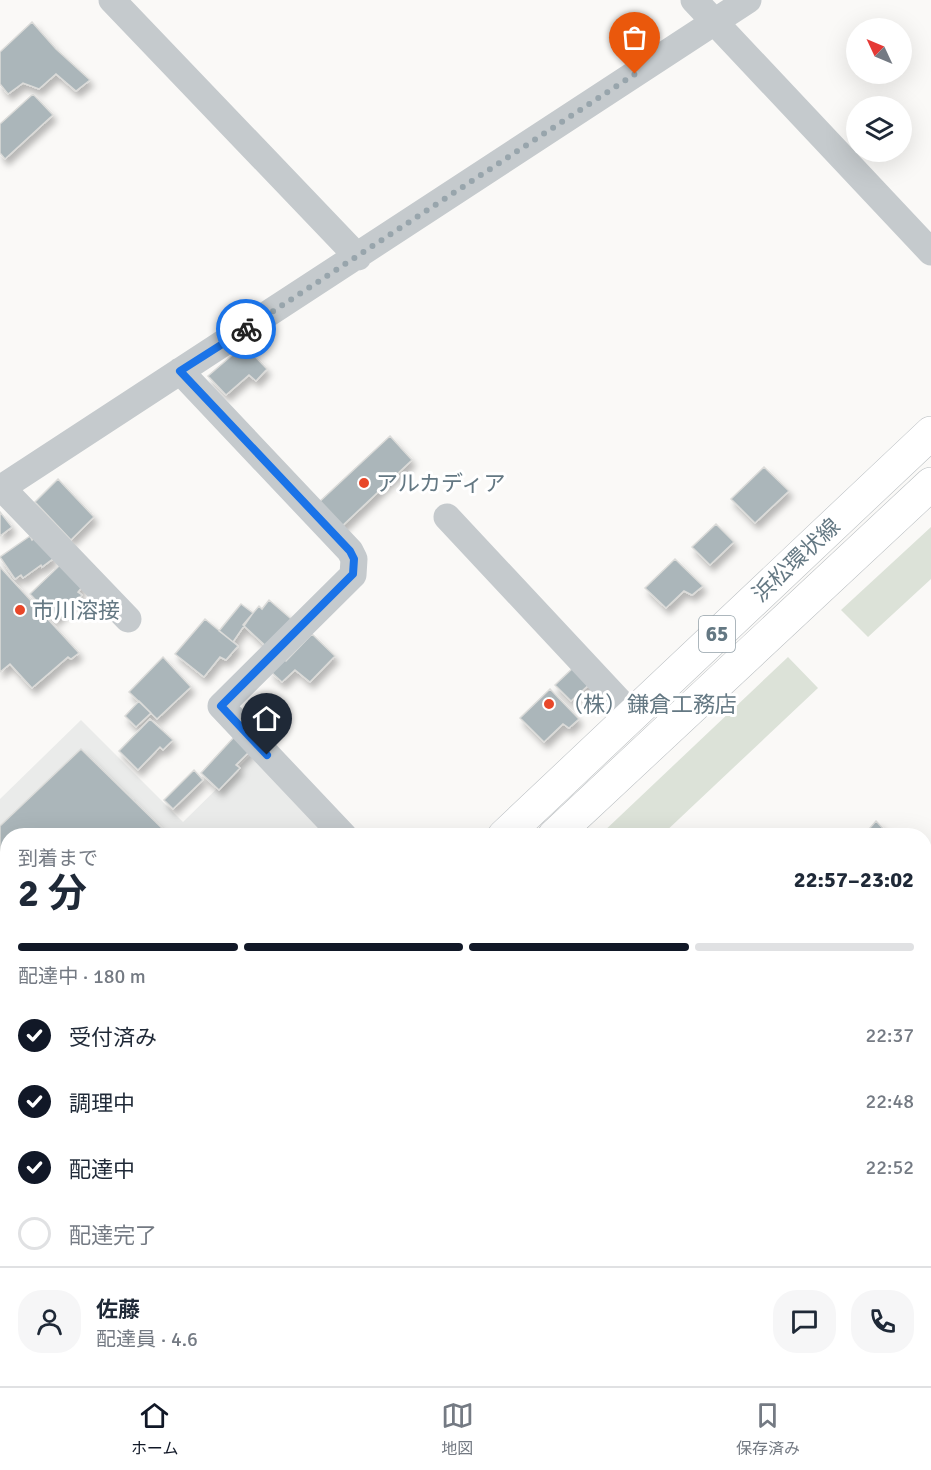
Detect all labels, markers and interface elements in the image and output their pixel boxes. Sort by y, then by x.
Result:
pin [609,12,660,74]
north arrow [846,18,912,84]
map controls [846,18,912,162]
icon: bag [618,21,651,54]
button: layers [846,96,912,162]
courier [216,299,276,359]
icon: bike [230,313,263,346]
place label: アルカディア [376,470,506,497]
marker: アルカディア [357,476,371,490]
street label: 浜松環状線 [747,513,845,607]
place label: 市川溶接 [32,597,120,624]
marker: 市川溶接 [13,603,27,617]
road number: 65 [699,616,735,652]
place label: （株）鎌倉工務店 [561,691,737,718]
pin [241,693,292,755]
marker: （株）鎌倉工務店 [542,697,556,711]
icon: home [250,702,283,735]
text: 到着まで [18,846,98,871]
text: 22:57–23:02 [794,866,914,893]
text: 2 分 [18,869,87,917]
text: 配達中 · 180 m [18,964,146,989]
icon: check [18,1019,51,1052]
text: 22:37 [865,1023,914,1048]
text: 受付済み [69,1024,157,1051]
icon: check [18,1085,51,1118]
text: 22:48 [865,1089,914,1114]
text: 調理中 [69,1090,135,1117]
icon: check [18,1151,51,1184]
text: 22:52 [865,1155,914,1180]
text: 配達中 [69,1156,135,1183]
text: 配達完了 [69,1222,157,1249]
button: person [18,1290,81,1353]
button: chat [773,1290,836,1353]
button: phone [851,1290,914,1353]
text: 佐藤 [96,1296,140,1323]
text: 配達員 · 4.6 [96,1327,198,1352]
tab: ホーム [131,1399,179,1459]
tab: 地図 [441,1399,474,1459]
tab: 保存済み [736,1399,800,1459]

